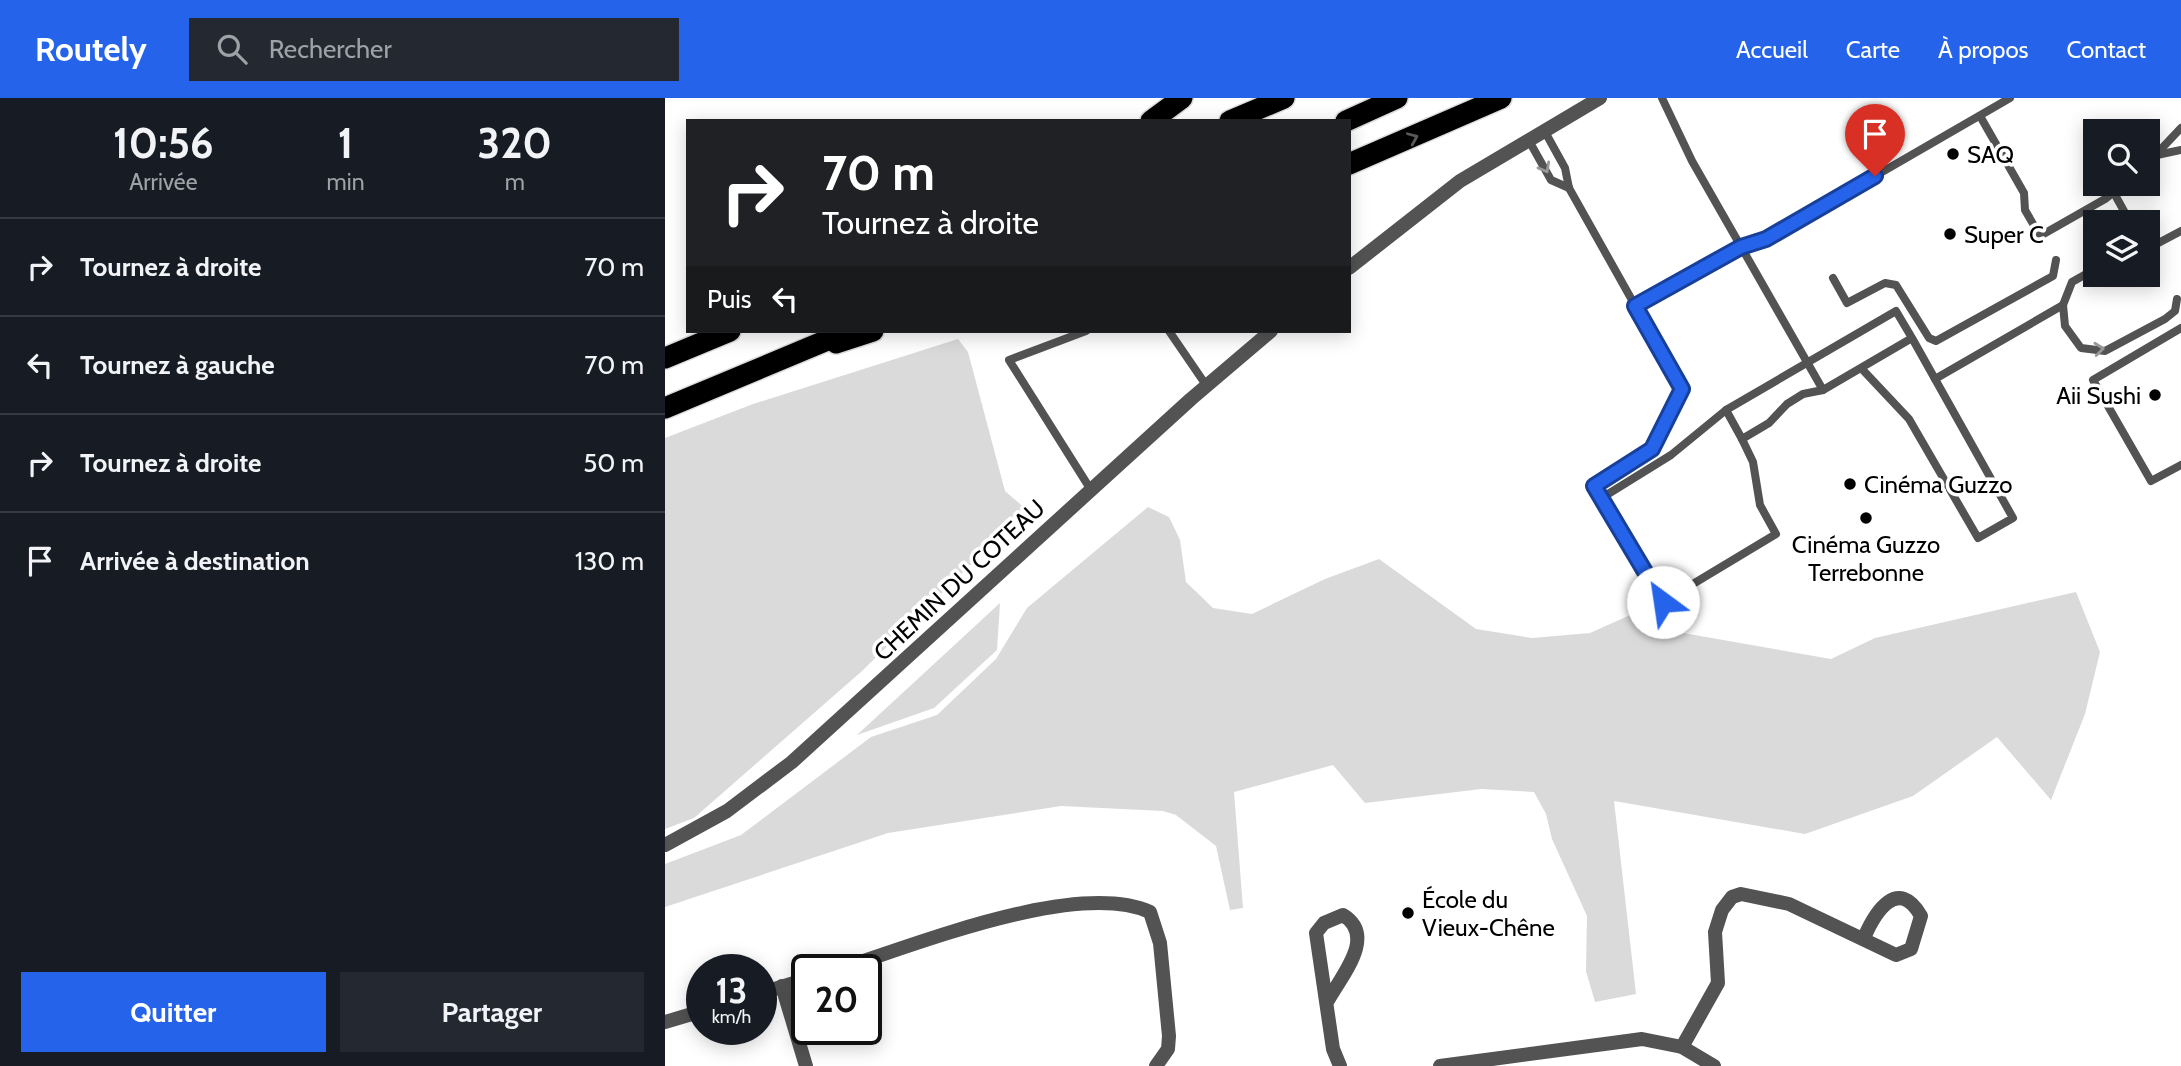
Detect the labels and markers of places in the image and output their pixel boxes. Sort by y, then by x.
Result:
pin [1845,104,1905,176]
place label: SAQ [1967,140,2014,169]
marker: SAQ [1945,146,1961,162]
place label: Super C [1964,220,2044,249]
marker: Super C [1942,226,1958,242]
place label: Aii Sushi [2056,381,2141,410]
marker: Aii Sushi [2147,387,2163,403]
place label: Cinéma Guzzo [1864,470,2012,499]
marker: Cinéma Guzzo [1842,476,1858,492]
marker: Cinéma Guzzo Terrebonne [1858,510,1874,526]
place label: Cinéma Guzzo Terrebonne [1792,530,1940,587]
place label: École du Vieux-Chêne [1422,885,1555,942]
marker: École du Vieux-Chêne [1400,905,1416,921]

